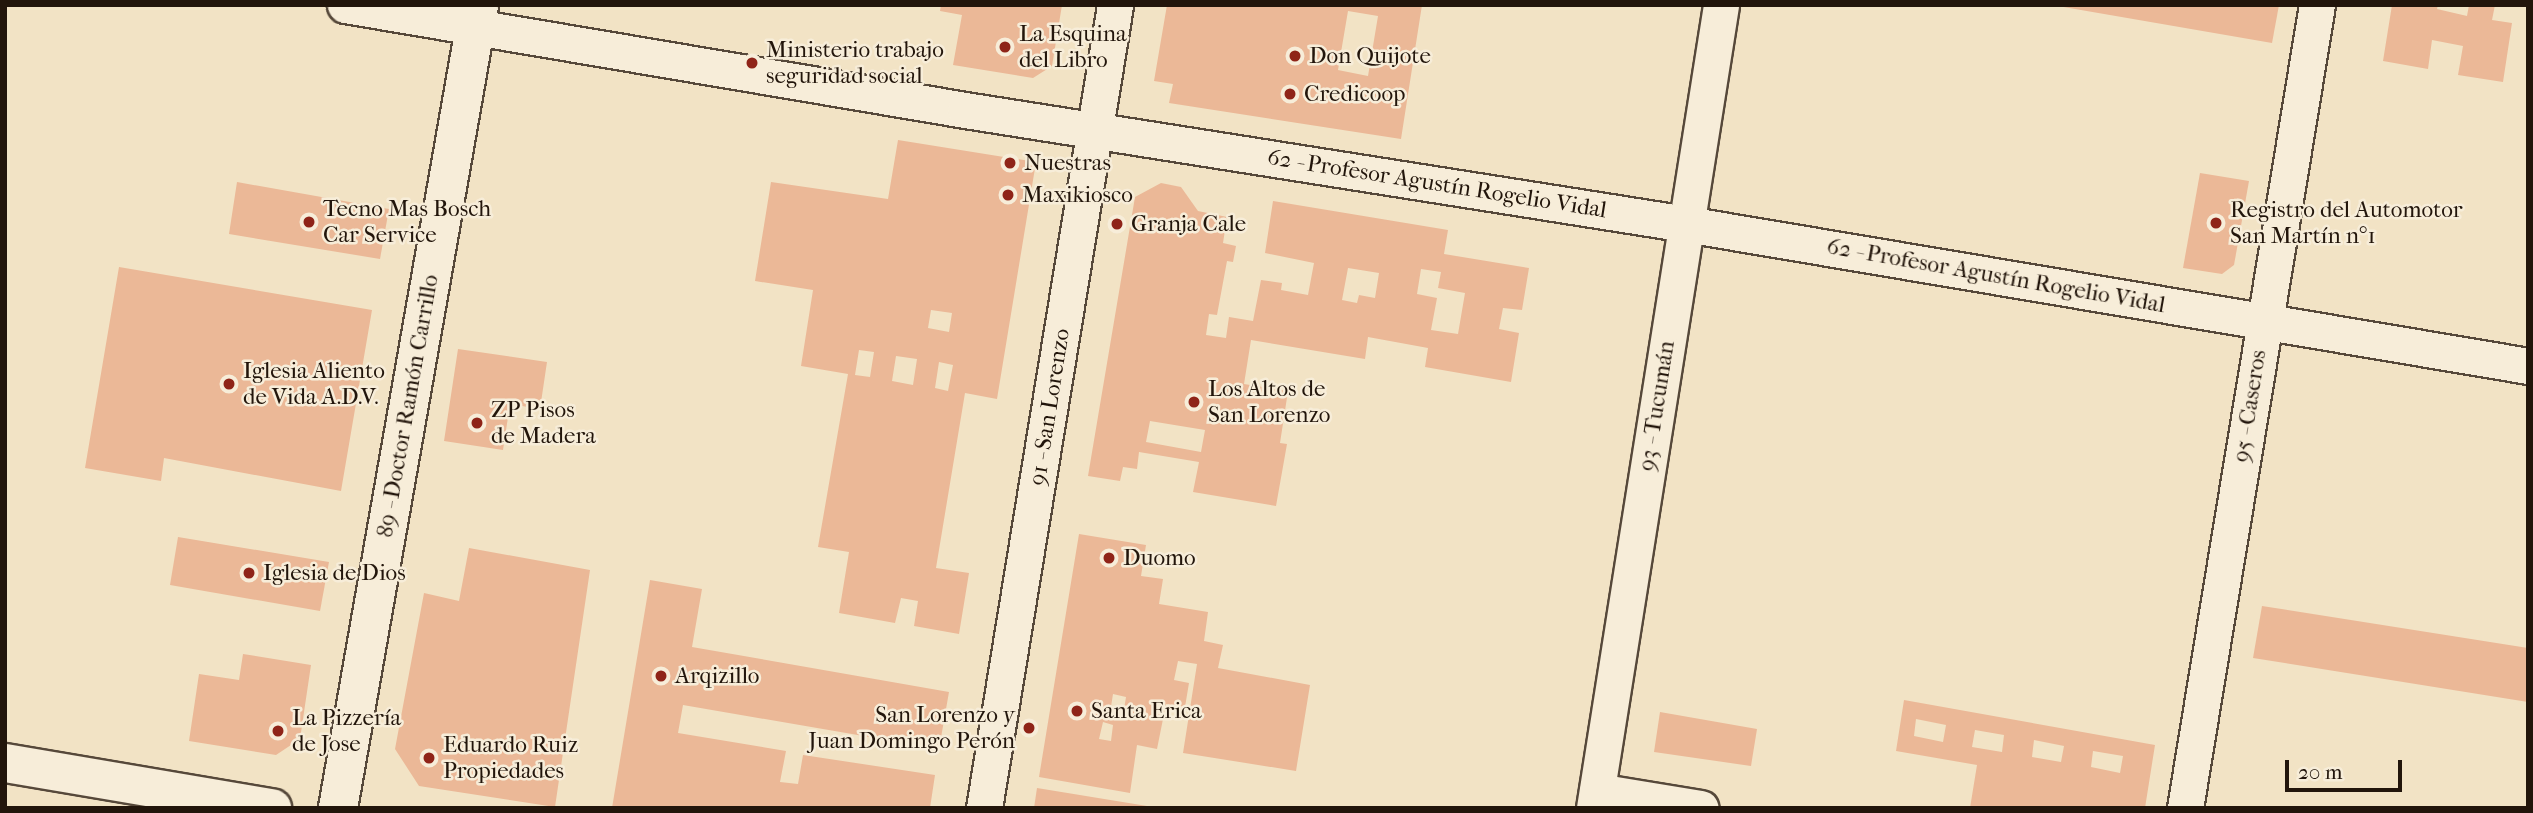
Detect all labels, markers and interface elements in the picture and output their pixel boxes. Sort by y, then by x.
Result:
place label: La Esquina del Libro [1019,20,1127,74]
place label: Ministerio trabajo seguridad social [766,36,944,90]
marker: La Esquina del Libro [997,39,1013,55]
place label: Don Quijote [1309,42,1431,70]
marker: Don Quijote [1287,48,1303,64]
marker: Ministerio trabajo seguridad social [744,55,760,71]
place label: Credicoop [1304,80,1406,108]
marker: Credicoop [1282,86,1298,102]
street label: 62 - Profesor Agustín Rogelio Vidal [1265,144,1609,224]
place label: Nuestras [1024,149,1111,177]
marker: Nuestras [1002,155,1018,171]
place label: Maxikiosco [1022,181,1133,209]
marker: Maxikiosco [1000,187,1016,203]
place label: Tecno Mas Bosch Car Service [323,195,491,249]
place label: Registro del Automotor San Martín n°1 [2230,196,2462,250]
place label: Granja Cale [1131,210,1246,238]
marker: Tecno Mas Bosch Car Service [301,214,317,230]
marker: Registro del Automotor San Martín n°1 [2208,215,2224,231]
marker: Granja Cale [1109,216,1125,232]
street label: 62 - Profesor Agustín Rogelio Vidal [1825,233,2167,319]
street label: 89 - Doctor Ramón Carrillo [371,272,445,540]
street label: 91 - San Lorenzo [1024,327,1076,487]
street label: 93 - Tucumán [1633,339,1681,473]
street label: 95 - Caseros [2227,348,2273,464]
place label: Iglesia Aliento de Vida A.D.V. [243,357,385,411]
place label: Los Altos de San Lorenzo [1208,375,1331,429]
marker: Iglesia Aliento de Vida A.D.V. [221,376,237,392]
marker: Los Altos de San Lorenzo [1186,394,1202,410]
place label: ZP Pisos de Madera [491,396,596,450]
marker: ZP Pisos de Madera [469,415,485,431]
place label: Duomo [1123,544,1196,572]
marker: Duomo [1101,550,1117,566]
place label: Iglesia de Dios [263,559,406,587]
marker: Iglesia de Dios [241,565,257,581]
place label: Arqizillo [675,662,760,690]
marker: Arqizillo [653,668,669,684]
place label: Santa Erica [1091,697,1202,725]
place label: San Lorenzo y Juan Domingo Perón [808,701,1015,755]
marker: Santa Erica [1069,703,1085,719]
place label: La Pizzería de Jose [292,704,401,758]
marker: San Lorenzo y Juan Domingo Perón [1021,720,1037,736]
marker: La Pizzería de Jose [270,723,286,739]
place label: Eduardo Ruiz Propiedades [443,731,578,785]
scale bar [2288,746,2405,790]
marker: Eduardo Ruiz Propiedades [421,750,437,766]
text: 20 m [2298,760,2342,784]

